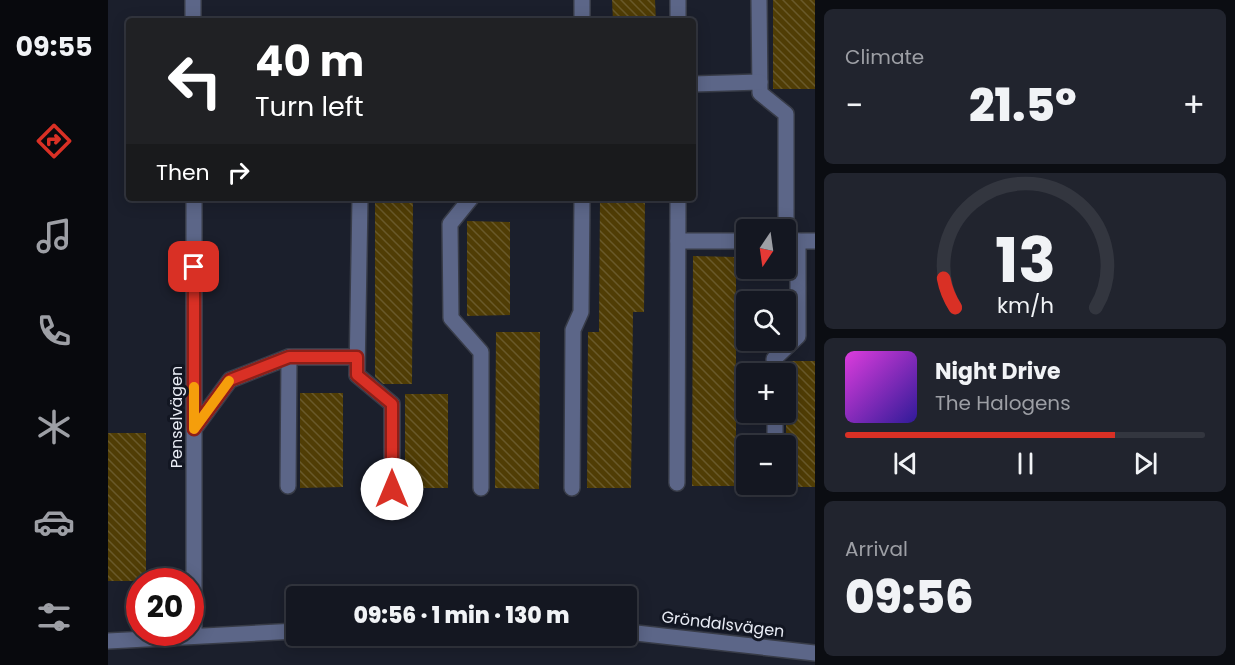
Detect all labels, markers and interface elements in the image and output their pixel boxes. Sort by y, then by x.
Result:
text: 09:55 [16,28,92,65]
text: 40 m [255,32,364,91]
icon: left [156,42,234,120]
text: Climate [845,43,924,71]
text: 21.5° [969,74,1077,137]
text: − [845,82,863,129]
text: + [1182,82,1205,129]
text: Turn left [255,88,364,125]
icon: directions [33,120,75,162]
icon: right [222,156,255,189]
text: Then [156,157,210,188]
icon: music [33,215,75,257]
text: 13 [994,216,1056,304]
north arrow [736,219,796,279]
map controls [736,219,796,495]
pin [168,241,219,292]
icon: arrive [177,250,210,283]
text: km/h [996,290,1054,321]
button: search [736,291,796,351]
icon: phone [33,310,75,352]
text: Night Drive [935,356,1061,387]
button: + [736,363,796,423]
street label: Penselvägen [165,366,188,468]
text: The Halogens [935,389,1071,417]
icon: climate [33,406,75,448]
button: − [736,435,796,495]
icon: previous [889,447,922,480]
icon: pause [1009,447,1042,480]
icon: next [1129,447,1162,480]
position arrow [360,457,424,521]
icon: car [33,501,75,543]
text: Arrival [845,535,908,563]
text: 09:56 [845,566,973,629]
speed limit sign: 20 [126,568,204,646]
icon: filters [33,596,75,638]
text: 09:56 · 1 min · 130 m [354,600,570,631]
street label: Gröndalsvägen [660,605,786,643]

